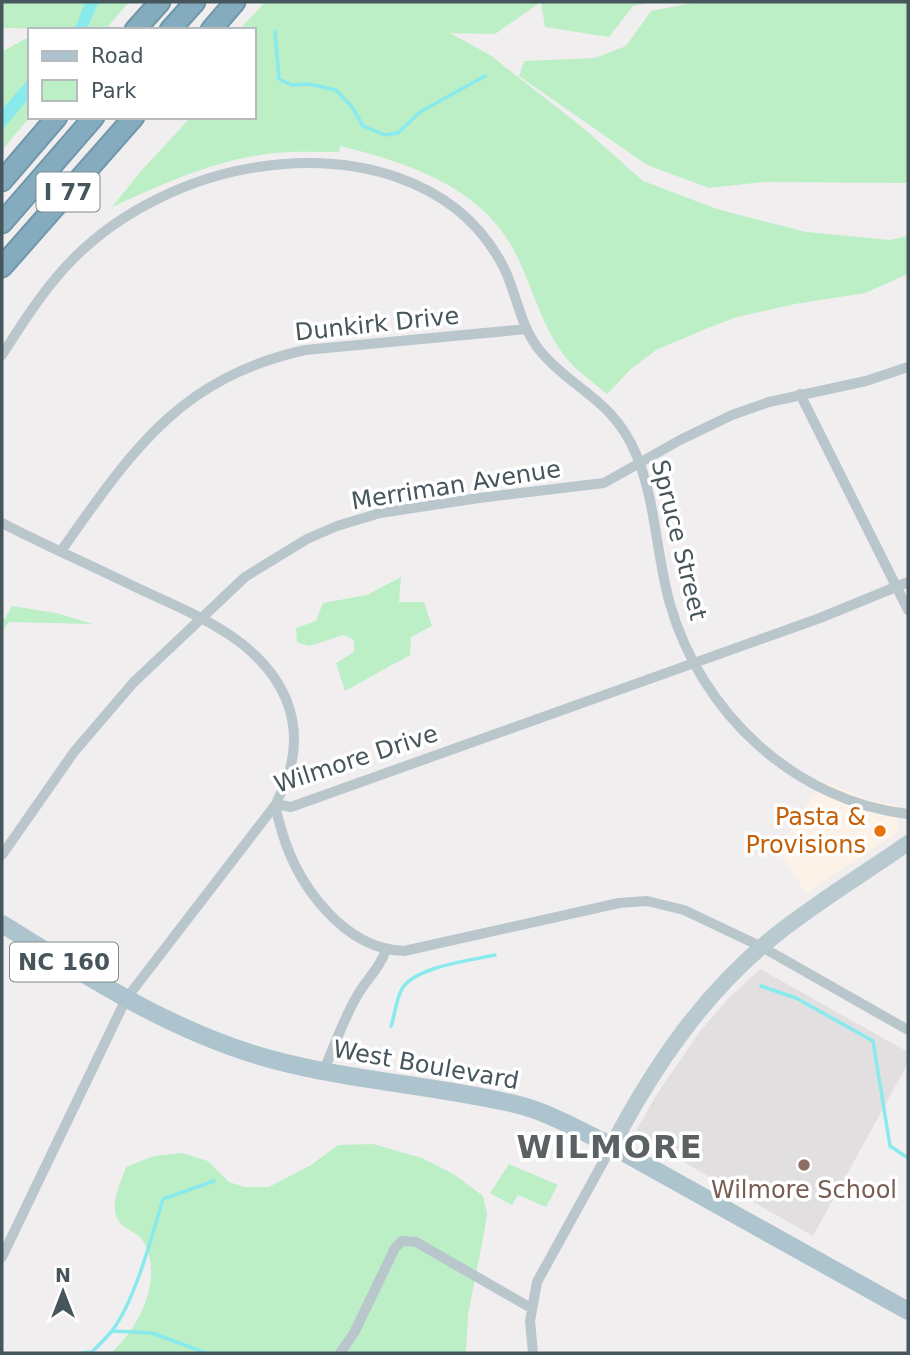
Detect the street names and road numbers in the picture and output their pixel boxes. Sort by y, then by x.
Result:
road number: I 77 [36,172,100,211]
street label: Dunkirk Drive [294,301,460,347]
street label: Merriman Avenue [349,455,563,515]
street label: Spruce Street [646,457,712,623]
street label: Wilmore Drive [271,719,441,799]
road number: NC 160 [10,942,118,981]
street label: West Boulevard [331,1035,521,1095]

